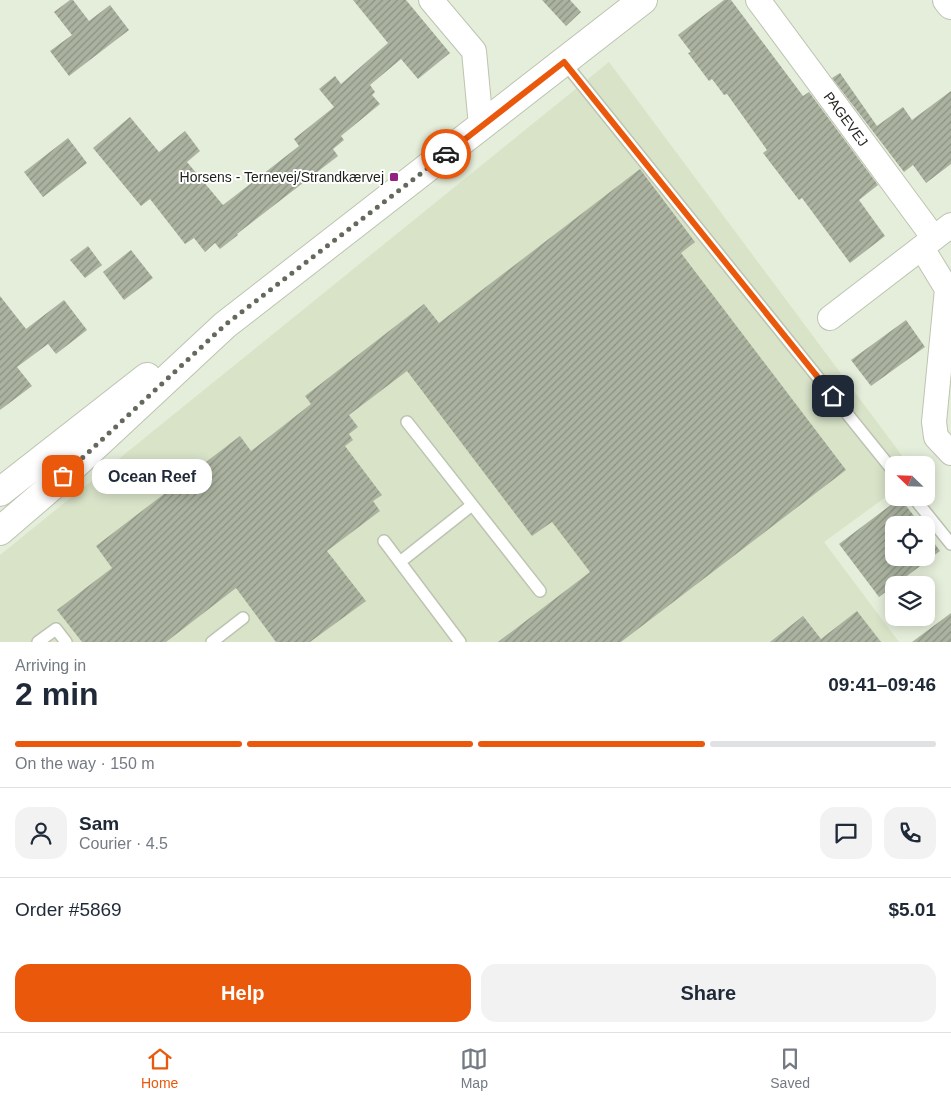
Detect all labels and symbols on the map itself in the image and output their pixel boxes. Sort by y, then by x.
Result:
street label: PAGEVEJ [821,89,871,149]
courier [421,129,471,179]
place label: Horsens - Ternevej/Strandkærvej [180,169,384,185]
marker: Horsens - Ternevej/Strandkærvej [388,171,400,183]
pin [812,375,854,417]
pin [42,455,84,497]
north arrow [885,456,935,506]
callout: Ocean Reef [93,458,213,494]

